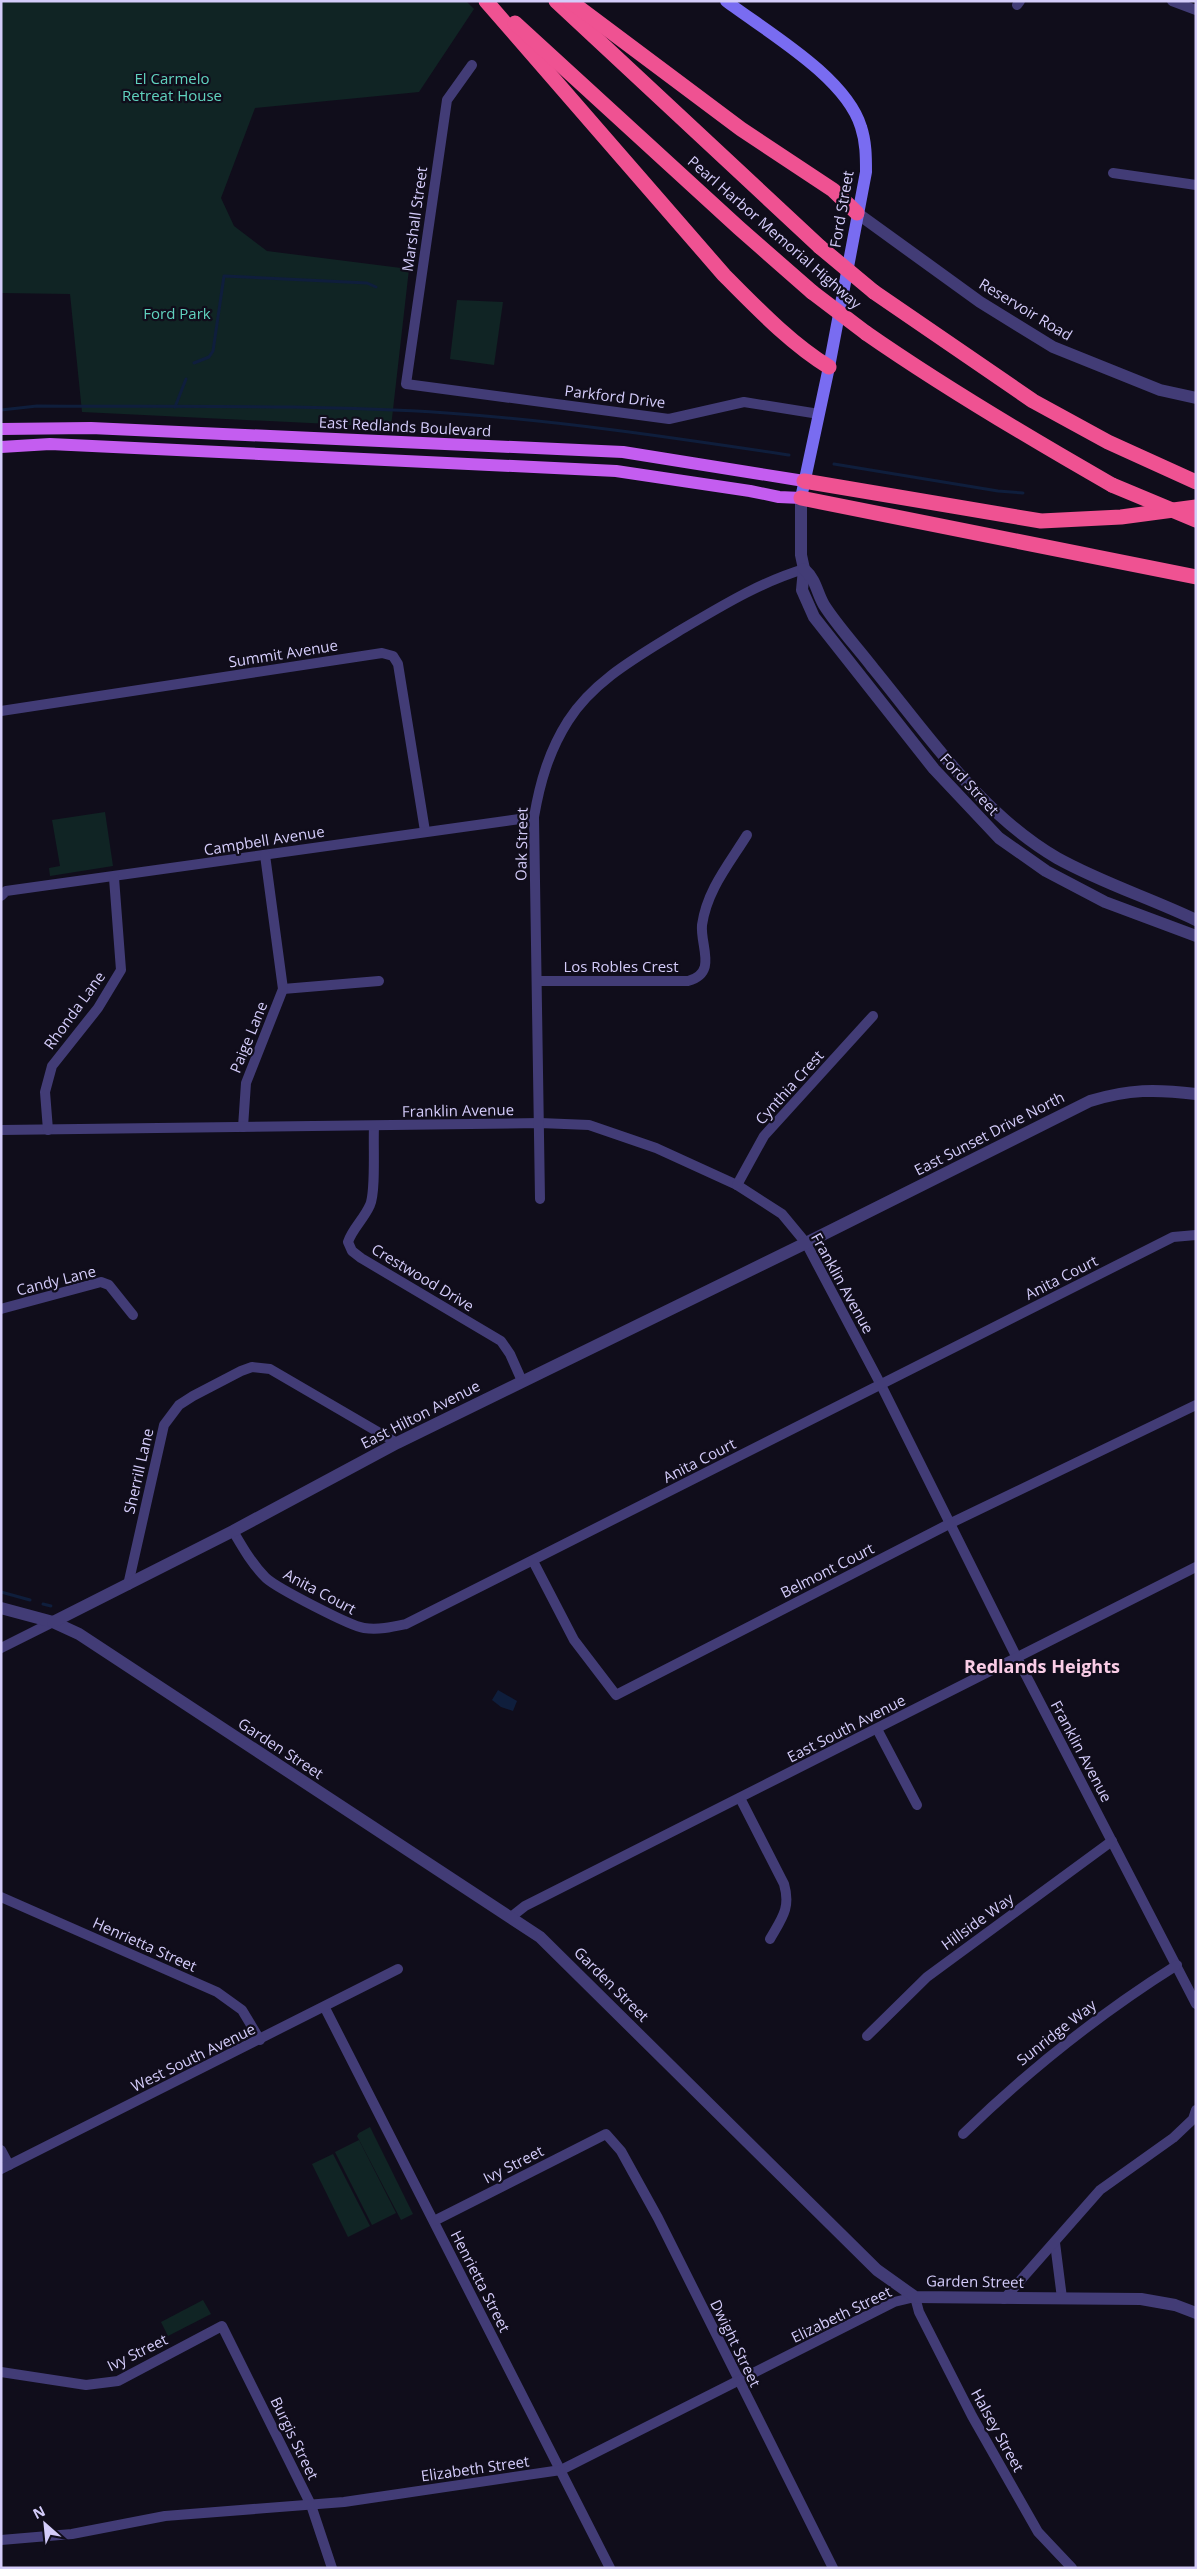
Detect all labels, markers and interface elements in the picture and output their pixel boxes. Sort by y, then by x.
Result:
park label: El Carmelo Retreat House [122,68,222,105]
street label: Pearl Harbor Memorial Highway [684,151,866,313]
street label: Marshall Street [397,165,431,273]
street label: Ford Street [824,169,858,249]
street label: Reservoir Road [976,273,1076,345]
park label: Ford Park [143,303,211,323]
street label: Parkford Drive [563,380,667,412]
street label: East Redlands Boulevard [318,411,492,441]
street label: Summit Avenue [227,634,339,672]
street label: Ford Street [936,749,1004,819]
street label: Oak Street [510,807,532,881]
street label: Campbell Avenue [202,821,326,859]
street label: Los Robles Crest [563,956,679,976]
street label: Rhonda Lane [39,967,109,1053]
street label: Paige Lane [225,998,271,1076]
street label: Cynthia Crest [750,1046,828,1128]
street label: East Sunset Drive North [910,1086,1068,1180]
street label: Franklin Avenue [402,1099,514,1121]
street label: Franklin Avenue [807,1229,879,1337]
street label: Crestwood Drive [368,1239,478,1315]
street label: Anita Court [1021,1250,1101,1304]
street label: Candy Lane [14,1260,98,1300]
street label: East Hilton Avenue [357,1375,483,1453]
street label: Sherrill Lane [118,1426,158,1516]
street label: Anita Court [659,1433,739,1487]
street label: Belmont Court [777,1538,877,1602]
street label: Anita Court [280,1564,360,1618]
district label: Redlands Heights [964,1654,1120,1678]
street label: East South Avenue [783,1690,909,1766]
street label: Franklin Avenue [1047,1697,1117,1805]
street label: Garden Street [234,1713,328,1783]
street label: Hillside Way [937,1888,1017,1954]
street label: Henrietta Street [90,1912,200,1976]
street label: Garden Street [570,1942,654,2026]
street label: Sunridge Way [1012,1994,1100,2069]
street label: West South Avenue [128,2018,258,2096]
street label: Ivy Street [480,2140,546,2188]
street label: Henrietta Street [447,2227,515,2335]
street label: Garden Street [926,2270,1024,2292]
street label: Elizabeth Street [788,2281,894,2347]
street label: Dwight Street [706,2296,766,2390]
street label: Ivy Street [103,2329,171,2375]
street label: Halsey Street [967,2385,1029,2475]
street label: Burgis Street [266,2393,324,2483]
street label: Elizabeth Street [420,2450,530,2486]
north arrow [20,2499,70,2549]
text: N [29,2501,48,2523]

